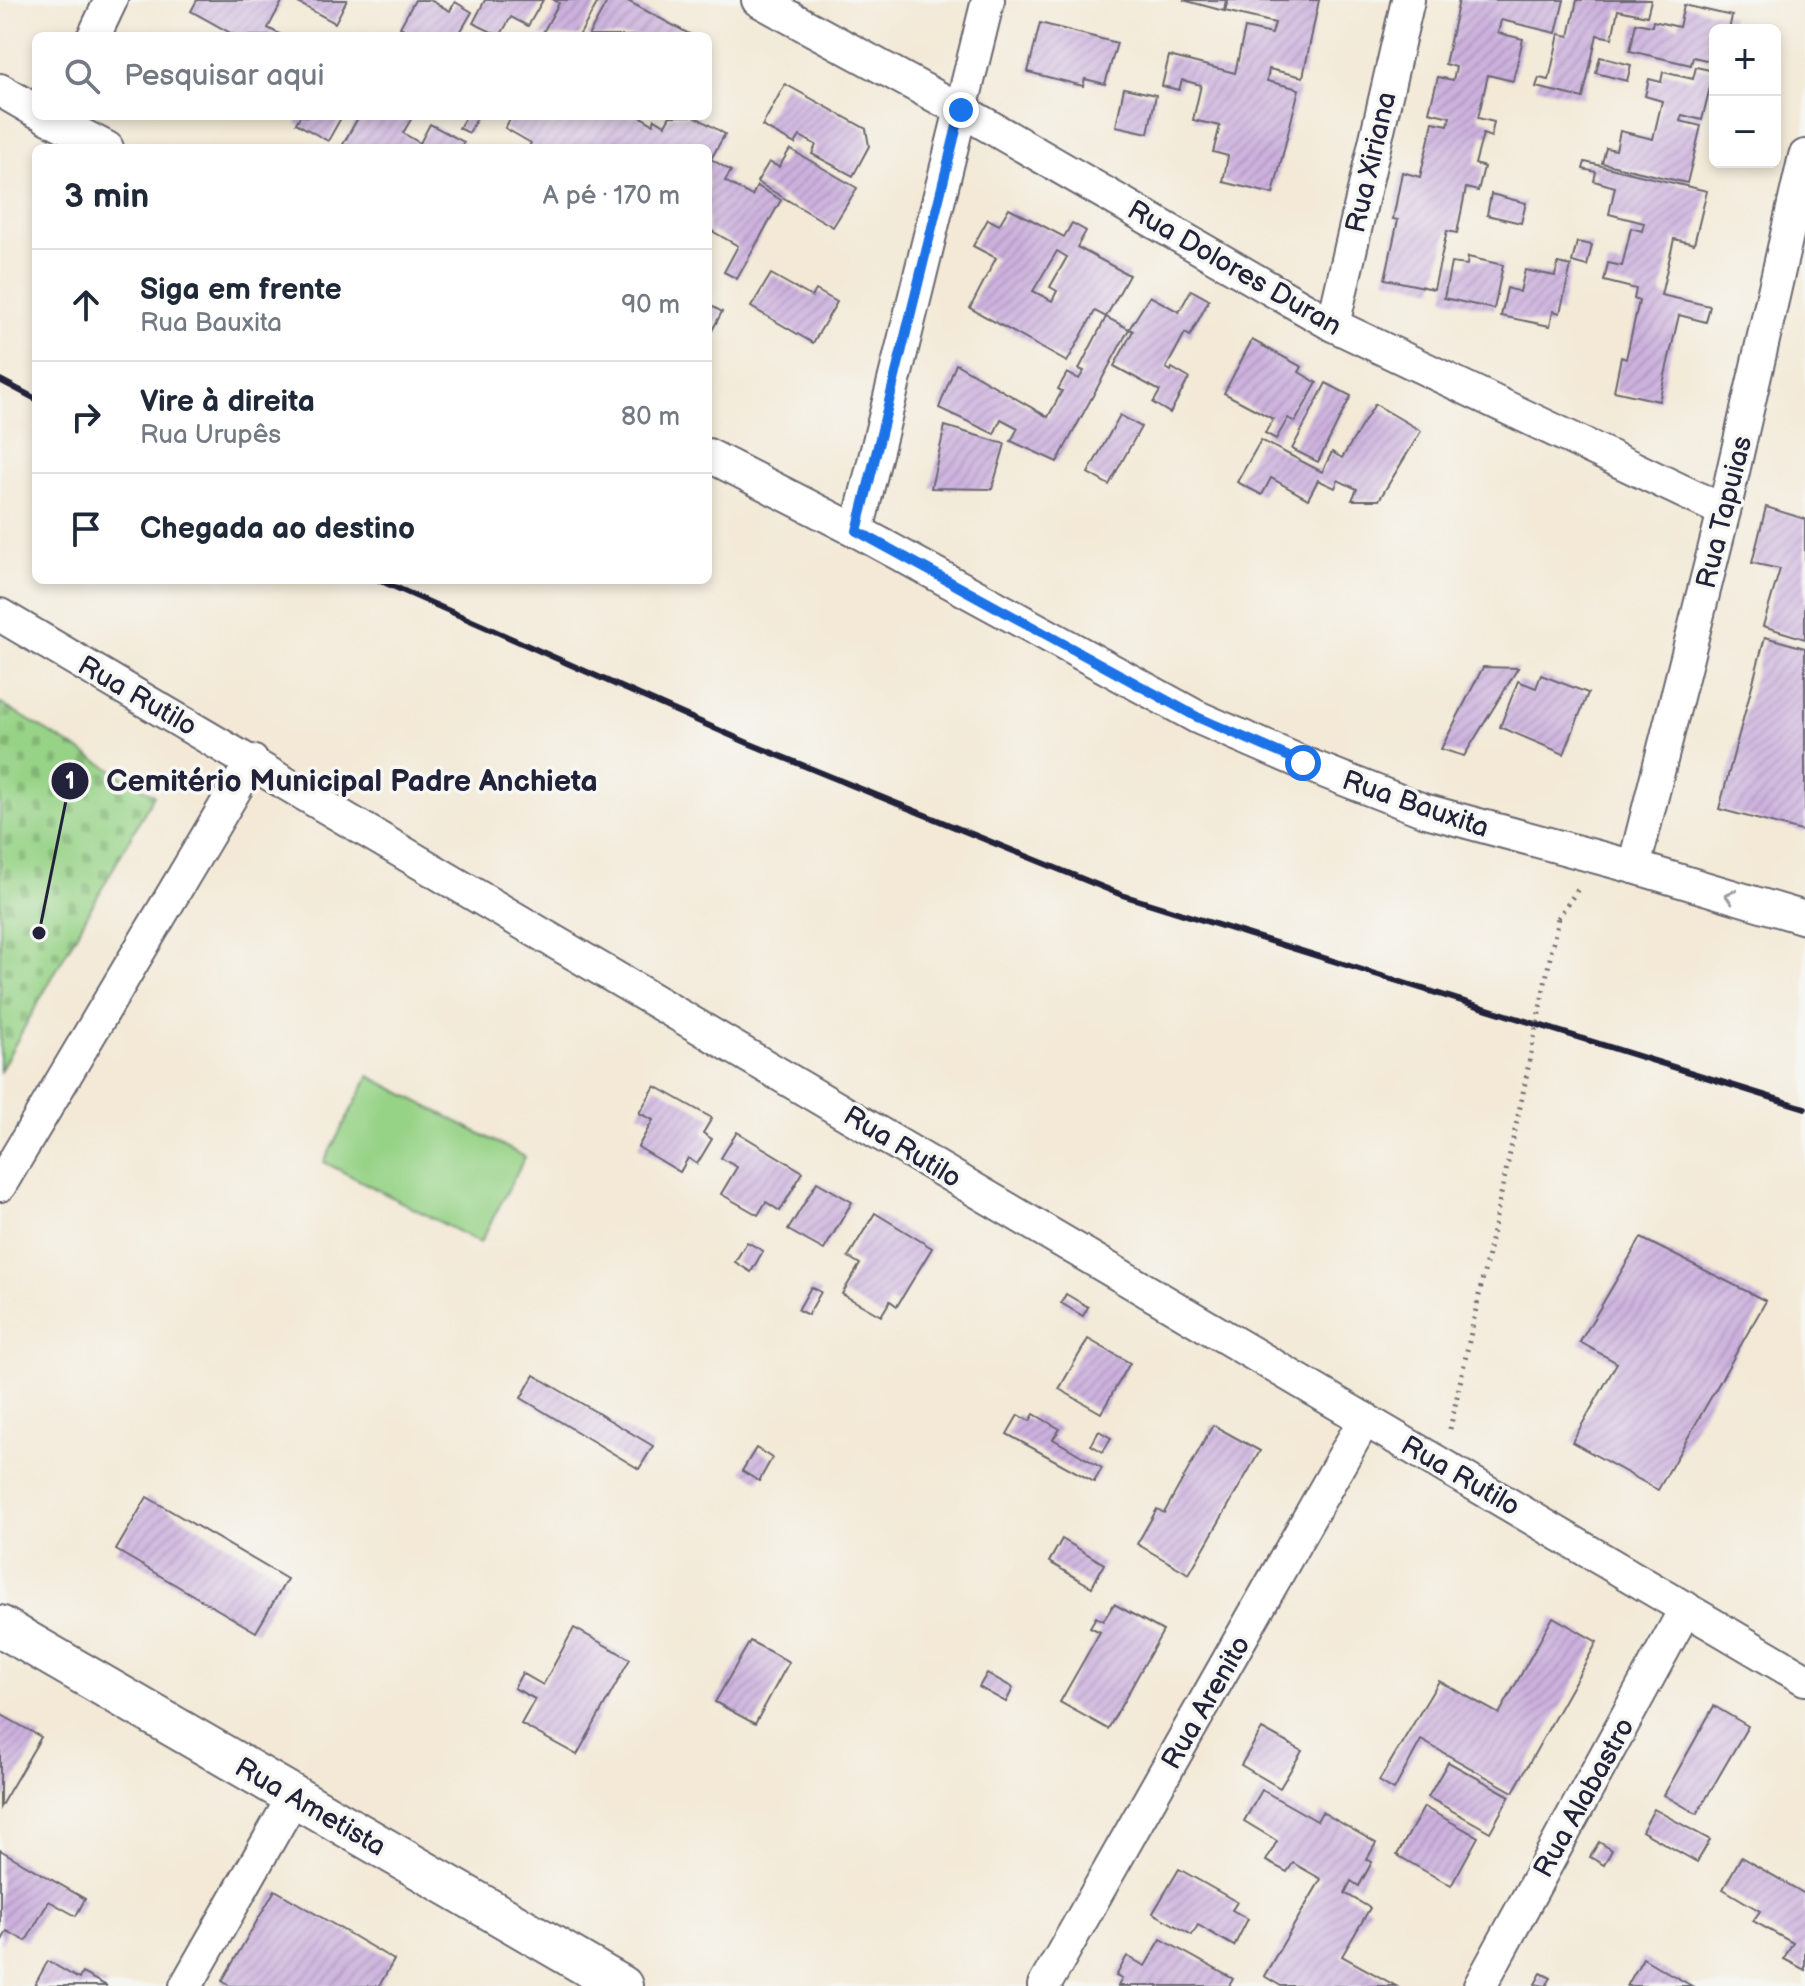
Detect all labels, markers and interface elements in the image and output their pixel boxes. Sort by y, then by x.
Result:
map controls [1709,24,1781,168]
button: + [1709,24,1781,96]
search box [32,32,712,120]
icon: search [60,54,104,98]
text: Pesquisar aqui [124,58,325,94]
street label: Rua Xiriana [1339,89,1404,236]
route end [943,92,979,128]
button: − [1709,96,1781,168]
text: 3 min [64,176,149,217]
text: A pé · 170 m [543,181,680,212]
street label: Rua Dolores Duran [1121,194,1347,343]
text: Siga em frente [140,272,342,308]
icon: ahead [64,283,108,327]
text: 90 m [621,290,680,321]
text: Rua Bauxita [140,308,282,339]
text: Vire à direita [140,384,315,420]
icon: right [64,395,108,439]
text: 80 m [621,402,680,433]
text: Rua Urupês [140,420,281,451]
street label: Rua Tapuias [1690,433,1759,592]
icon: arrive [64,507,108,551]
text: Chegada ao destino [140,511,415,547]
street label: Rua Rutilo [72,649,202,743]
route start [1285,745,1321,781]
callout: Cemitério Municipal Padre Anchieta [50,754,614,808]
text: Cemitério Municipal Padre Anchieta [106,764,598,800]
street label: Rua Bauxita [1338,764,1493,845]
text: 1 [65,767,75,796]
one-way arrow [1724,889,1738,905]
street label: Rua Rutilo [837,1099,967,1195]
street label: Rua Rutilo [1395,1429,1525,1523]
street label: Rua Arenito [1155,1630,1258,1775]
street label: Rua Alabastro [1527,1712,1642,1883]
street label: Rua Ametista [229,1751,391,1864]

